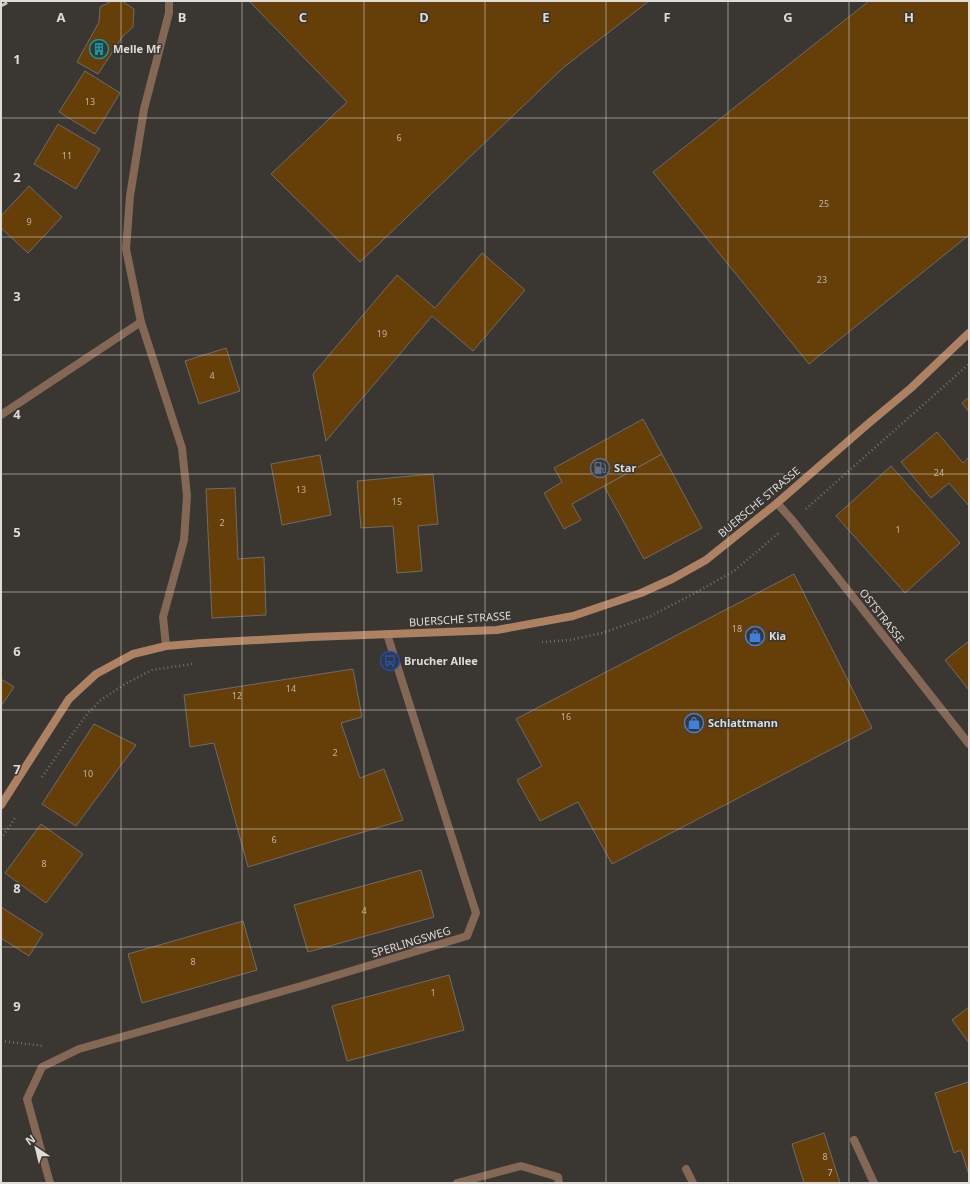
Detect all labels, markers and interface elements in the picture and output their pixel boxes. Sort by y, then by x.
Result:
text: A [57,8,66,26]
text: B [178,8,186,26]
text: C [299,8,307,26]
text: D [419,8,429,26]
text: E [542,8,550,26]
text: F [663,8,671,26]
text: G [783,8,793,26]
text: H [904,8,914,26]
building icon: Melle Mf [88,38,110,60]
place label: Melle Mf [113,41,161,56]
text: 1 [13,50,21,68]
house number: 13 [85,95,95,108]
house number: 6 [396,131,402,144]
house number: 11 [62,149,72,162]
text: 2 [13,168,21,186]
house number: 25 [819,197,829,210]
house number: 9 [26,215,32,228]
house number: 23 [817,273,827,286]
text: 3 [13,287,21,305]
house number: 19 [377,327,387,340]
house number: 4 [209,369,215,382]
text: 4 [13,405,21,423]
fuel station icon: Star [589,457,611,479]
place label: Star [614,460,636,475]
street label: BUERSCHE STRASSE [715,463,803,540]
house number: 24 [934,466,944,479]
house number: 13 [296,483,306,496]
house number: 15 [392,495,402,508]
house number: 2 [219,516,225,529]
text: 5 [13,523,21,541]
house number: 1 [895,523,901,536]
street label: OSTSTRASSE [856,585,908,646]
street label: BUERSCHE STRASSE [408,607,512,630]
house number: 18 [732,622,742,635]
shop icon: Kia [744,625,766,647]
place label: Kia [769,628,786,643]
text: 6 [13,642,21,660]
bus stop icon: Brucher Allee [379,650,401,672]
place label: Brucher Allee [404,653,478,668]
house number: 14 [286,682,296,695]
house number: 12 [232,689,242,702]
house number: 16 [561,710,571,723]
shop icon: Schlattmann [683,712,705,734]
place label: Schlattmann [708,715,778,730]
house number: 2 [332,746,338,759]
text: 7 [13,760,21,778]
house number: 10 [83,767,93,780]
house number: 6 [271,833,277,846]
house number: 8 [41,857,47,870]
text: 8 [13,879,21,897]
house number: 4 [361,904,367,917]
street label: SPERLINGSWEG [369,922,452,961]
house number: 8 [190,955,196,968]
house number: 1 [430,986,436,999]
text: 9 [13,997,21,1015]
north arrow [16,1128,56,1168]
text: N [22,1131,38,1148]
house number: 8 [822,1150,828,1163]
house number: 7 [827,1166,833,1179]

